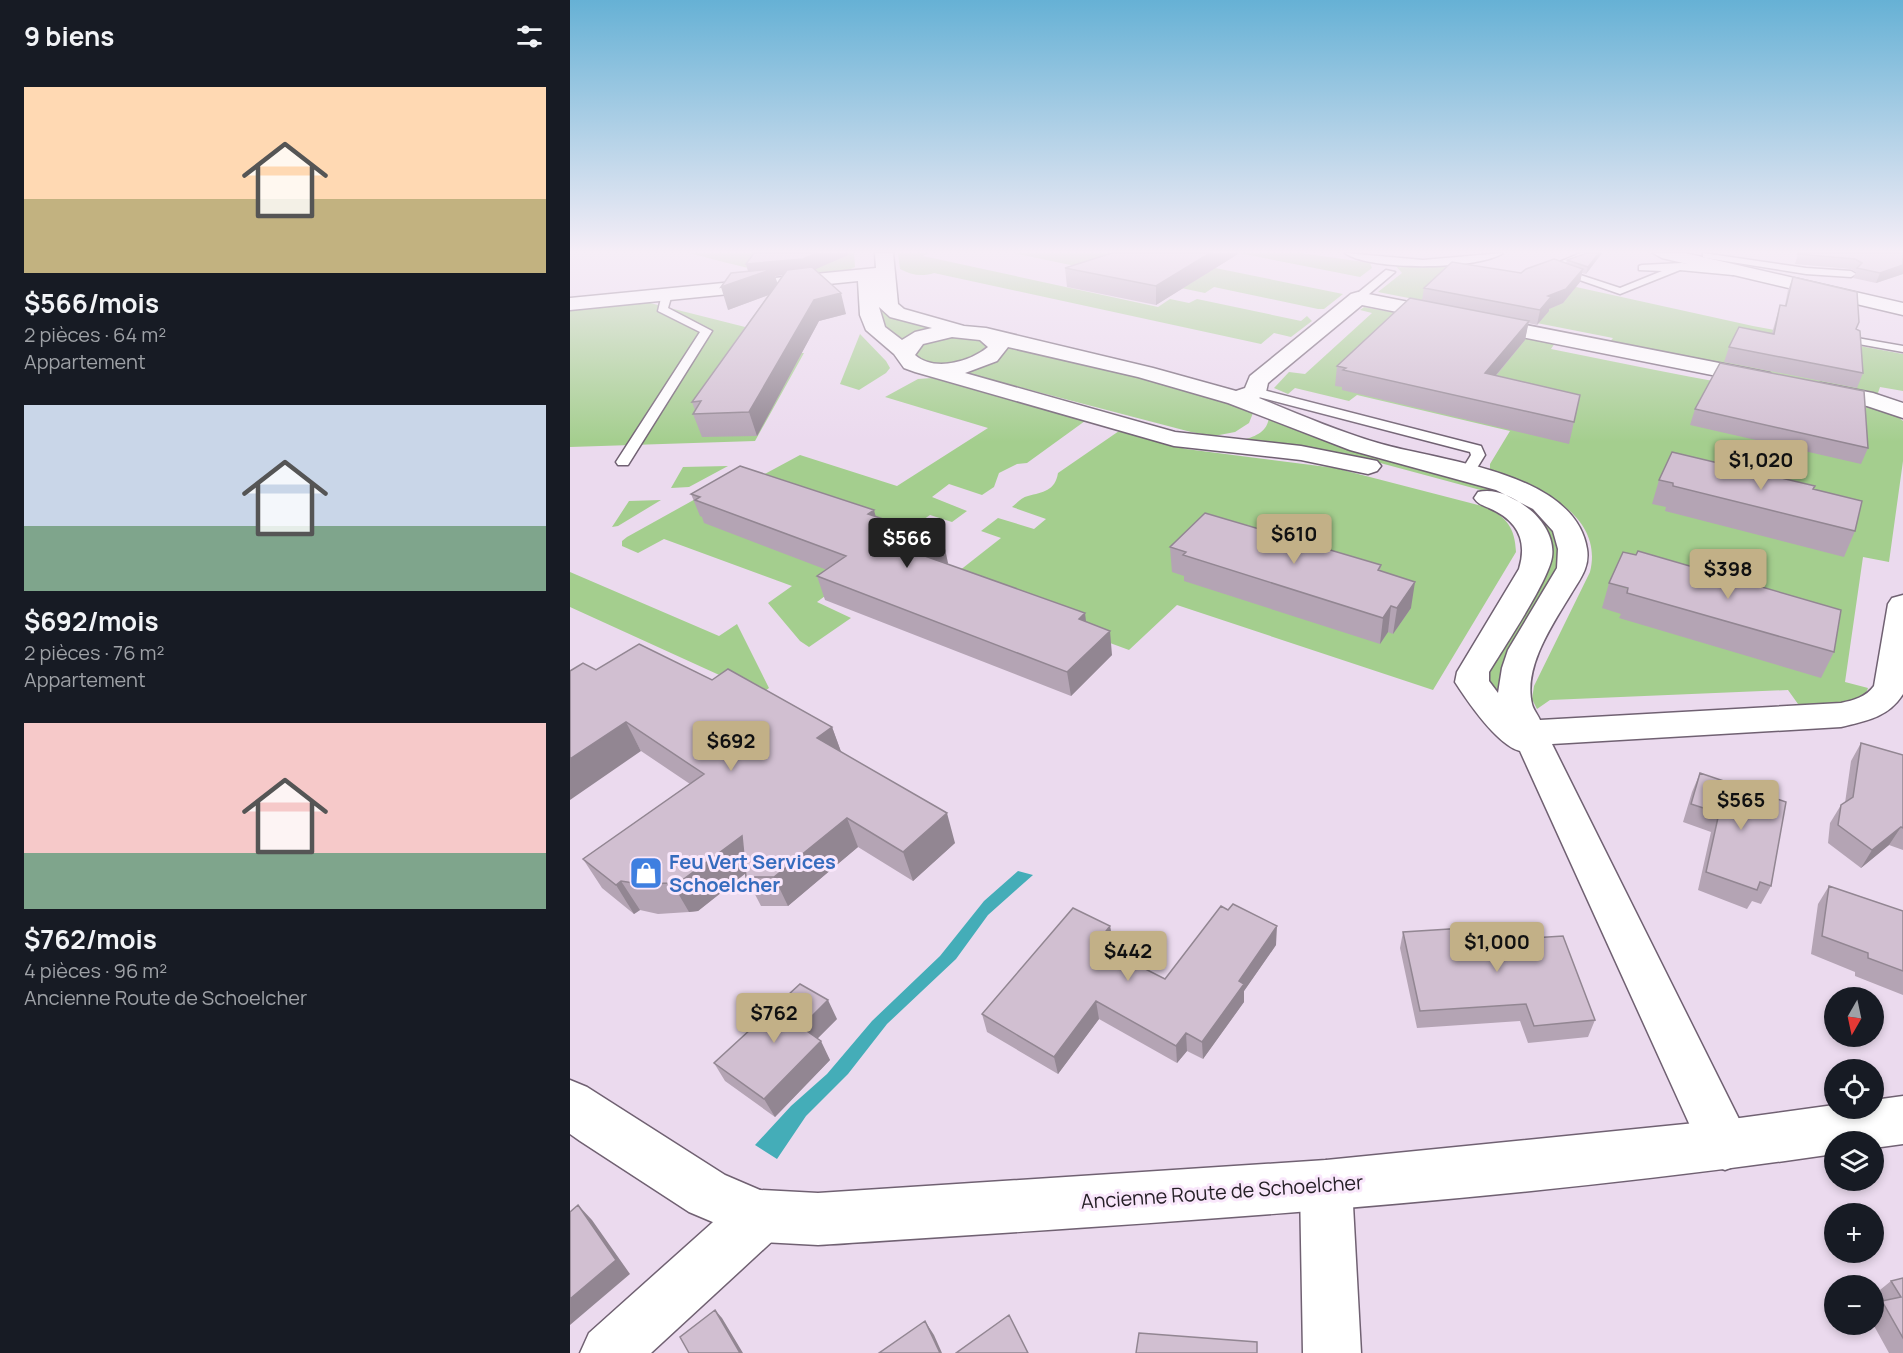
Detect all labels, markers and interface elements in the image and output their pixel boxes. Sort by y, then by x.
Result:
text: 9 biens [24,18,114,54]
icon: filters [513,20,546,53]
icon: home [231,126,339,234]
text: $566/mois [24,285,159,321]
text: 2 pièces · 64 m² [24,321,166,348]
text: Appartement [24,348,146,375]
pin: $1,020 [1712,440,1810,491]
icon: home [231,444,339,552]
text: $1,020 [1729,446,1793,473]
pin: $610 [1258,514,1330,565]
pin: $566 [871,518,943,569]
text: $610 [1271,520,1317,547]
text: $566 [882,524,932,551]
pin: $398 [1692,549,1764,600]
text: $398 [1704,555,1752,582]
text: $692/mois [24,603,159,639]
text: 2 pièces · 76 m² [24,639,165,666]
text: Appartement [24,666,146,693]
pin: $692 [695,721,767,772]
text: $692 [707,727,755,754]
icon: home [231,762,339,870]
pin: $565 [1705,780,1777,831]
text: $565 [1717,786,1765,813]
place label: Feu Vert Services Schoelcher [669,848,836,898]
shop icon: Feu Vert Services Schoelcher [628,855,664,891]
text: $762/mois [24,921,157,957]
pin: $1,000 [1448,922,1546,973]
text: $1,000 [1464,928,1530,955]
pin: $442 [1092,931,1164,982]
text: $442 [1104,937,1152,964]
text: 4 pièces · 96 m² [24,957,167,984]
text: Ancienne Route de Schoelcher [24,984,307,1011]
north arrow [1824,987,1884,1047]
map controls [1824,987,1884,1335]
pin: $762 [738,993,810,1044]
text: $762 [750,999,798,1026]
button: locate [1824,1059,1884,1119]
button: layers [1824,1131,1884,1191]
street label: Ancienne Route de Schoelcher [1080,1168,1364,1215]
button: + [1824,1203,1884,1263]
button: − [1824,1275,1884,1335]

